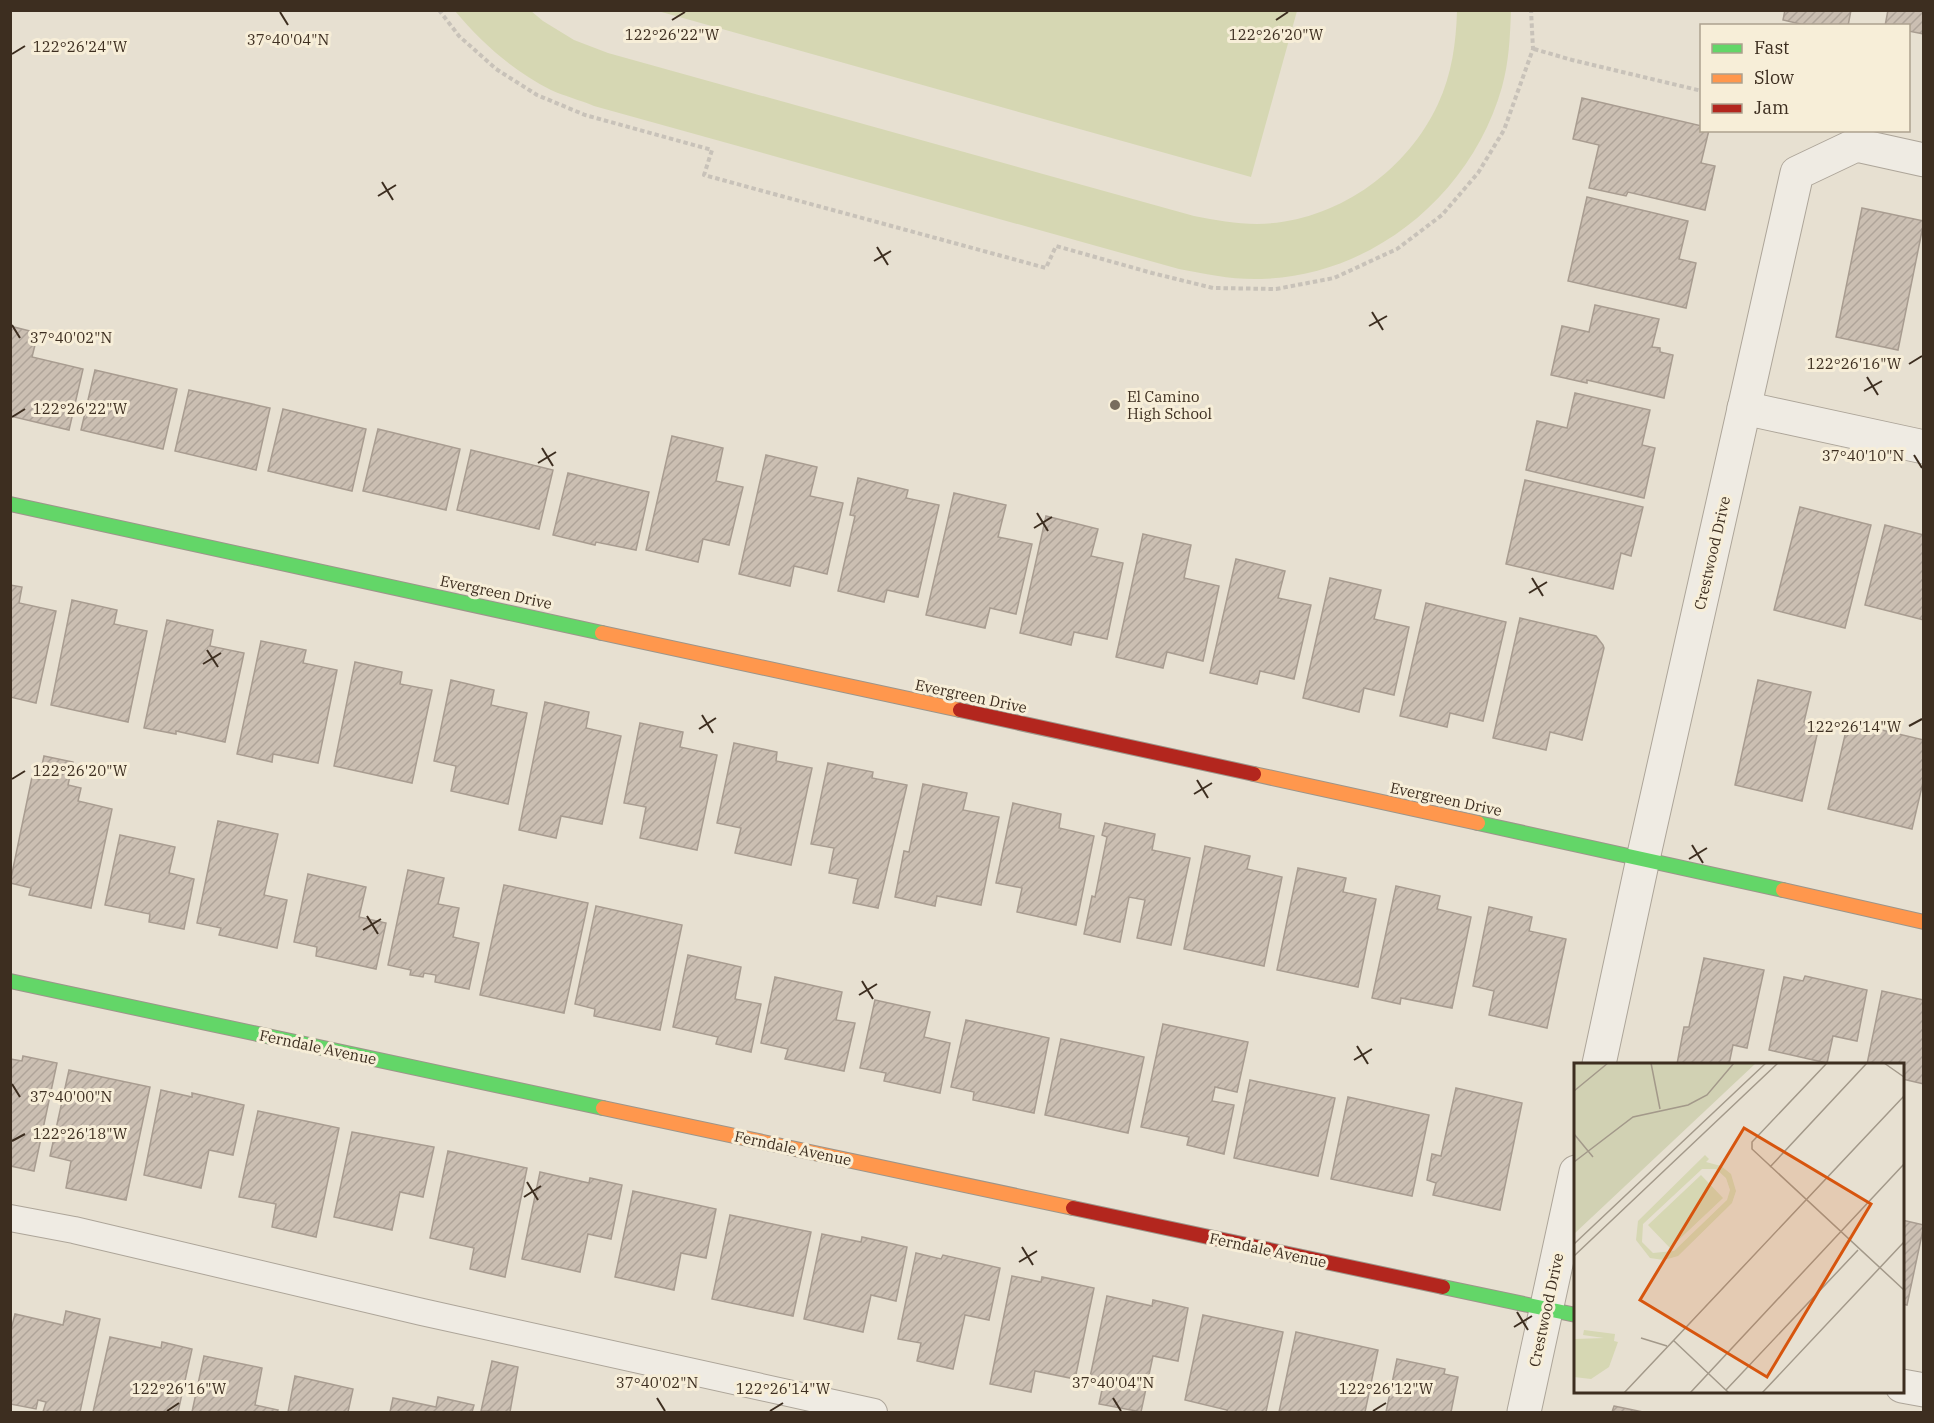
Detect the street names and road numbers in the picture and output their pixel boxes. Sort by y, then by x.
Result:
street label: Crestwood Drive [1690,494,1734,612]
street label: Evergreen Drive [438,571,554,613]
street label: Evergreen Drive [913,675,1029,717]
street label: Evergreen Drive [1388,778,1504,820]
street label: Ferndale Avenue [258,1025,378,1069]
street label: Ferndale Avenue [733,1126,853,1170]
street label: Ferndale Avenue [1208,1228,1328,1272]
street label: Crestwood Drive [1525,1251,1567,1369]

